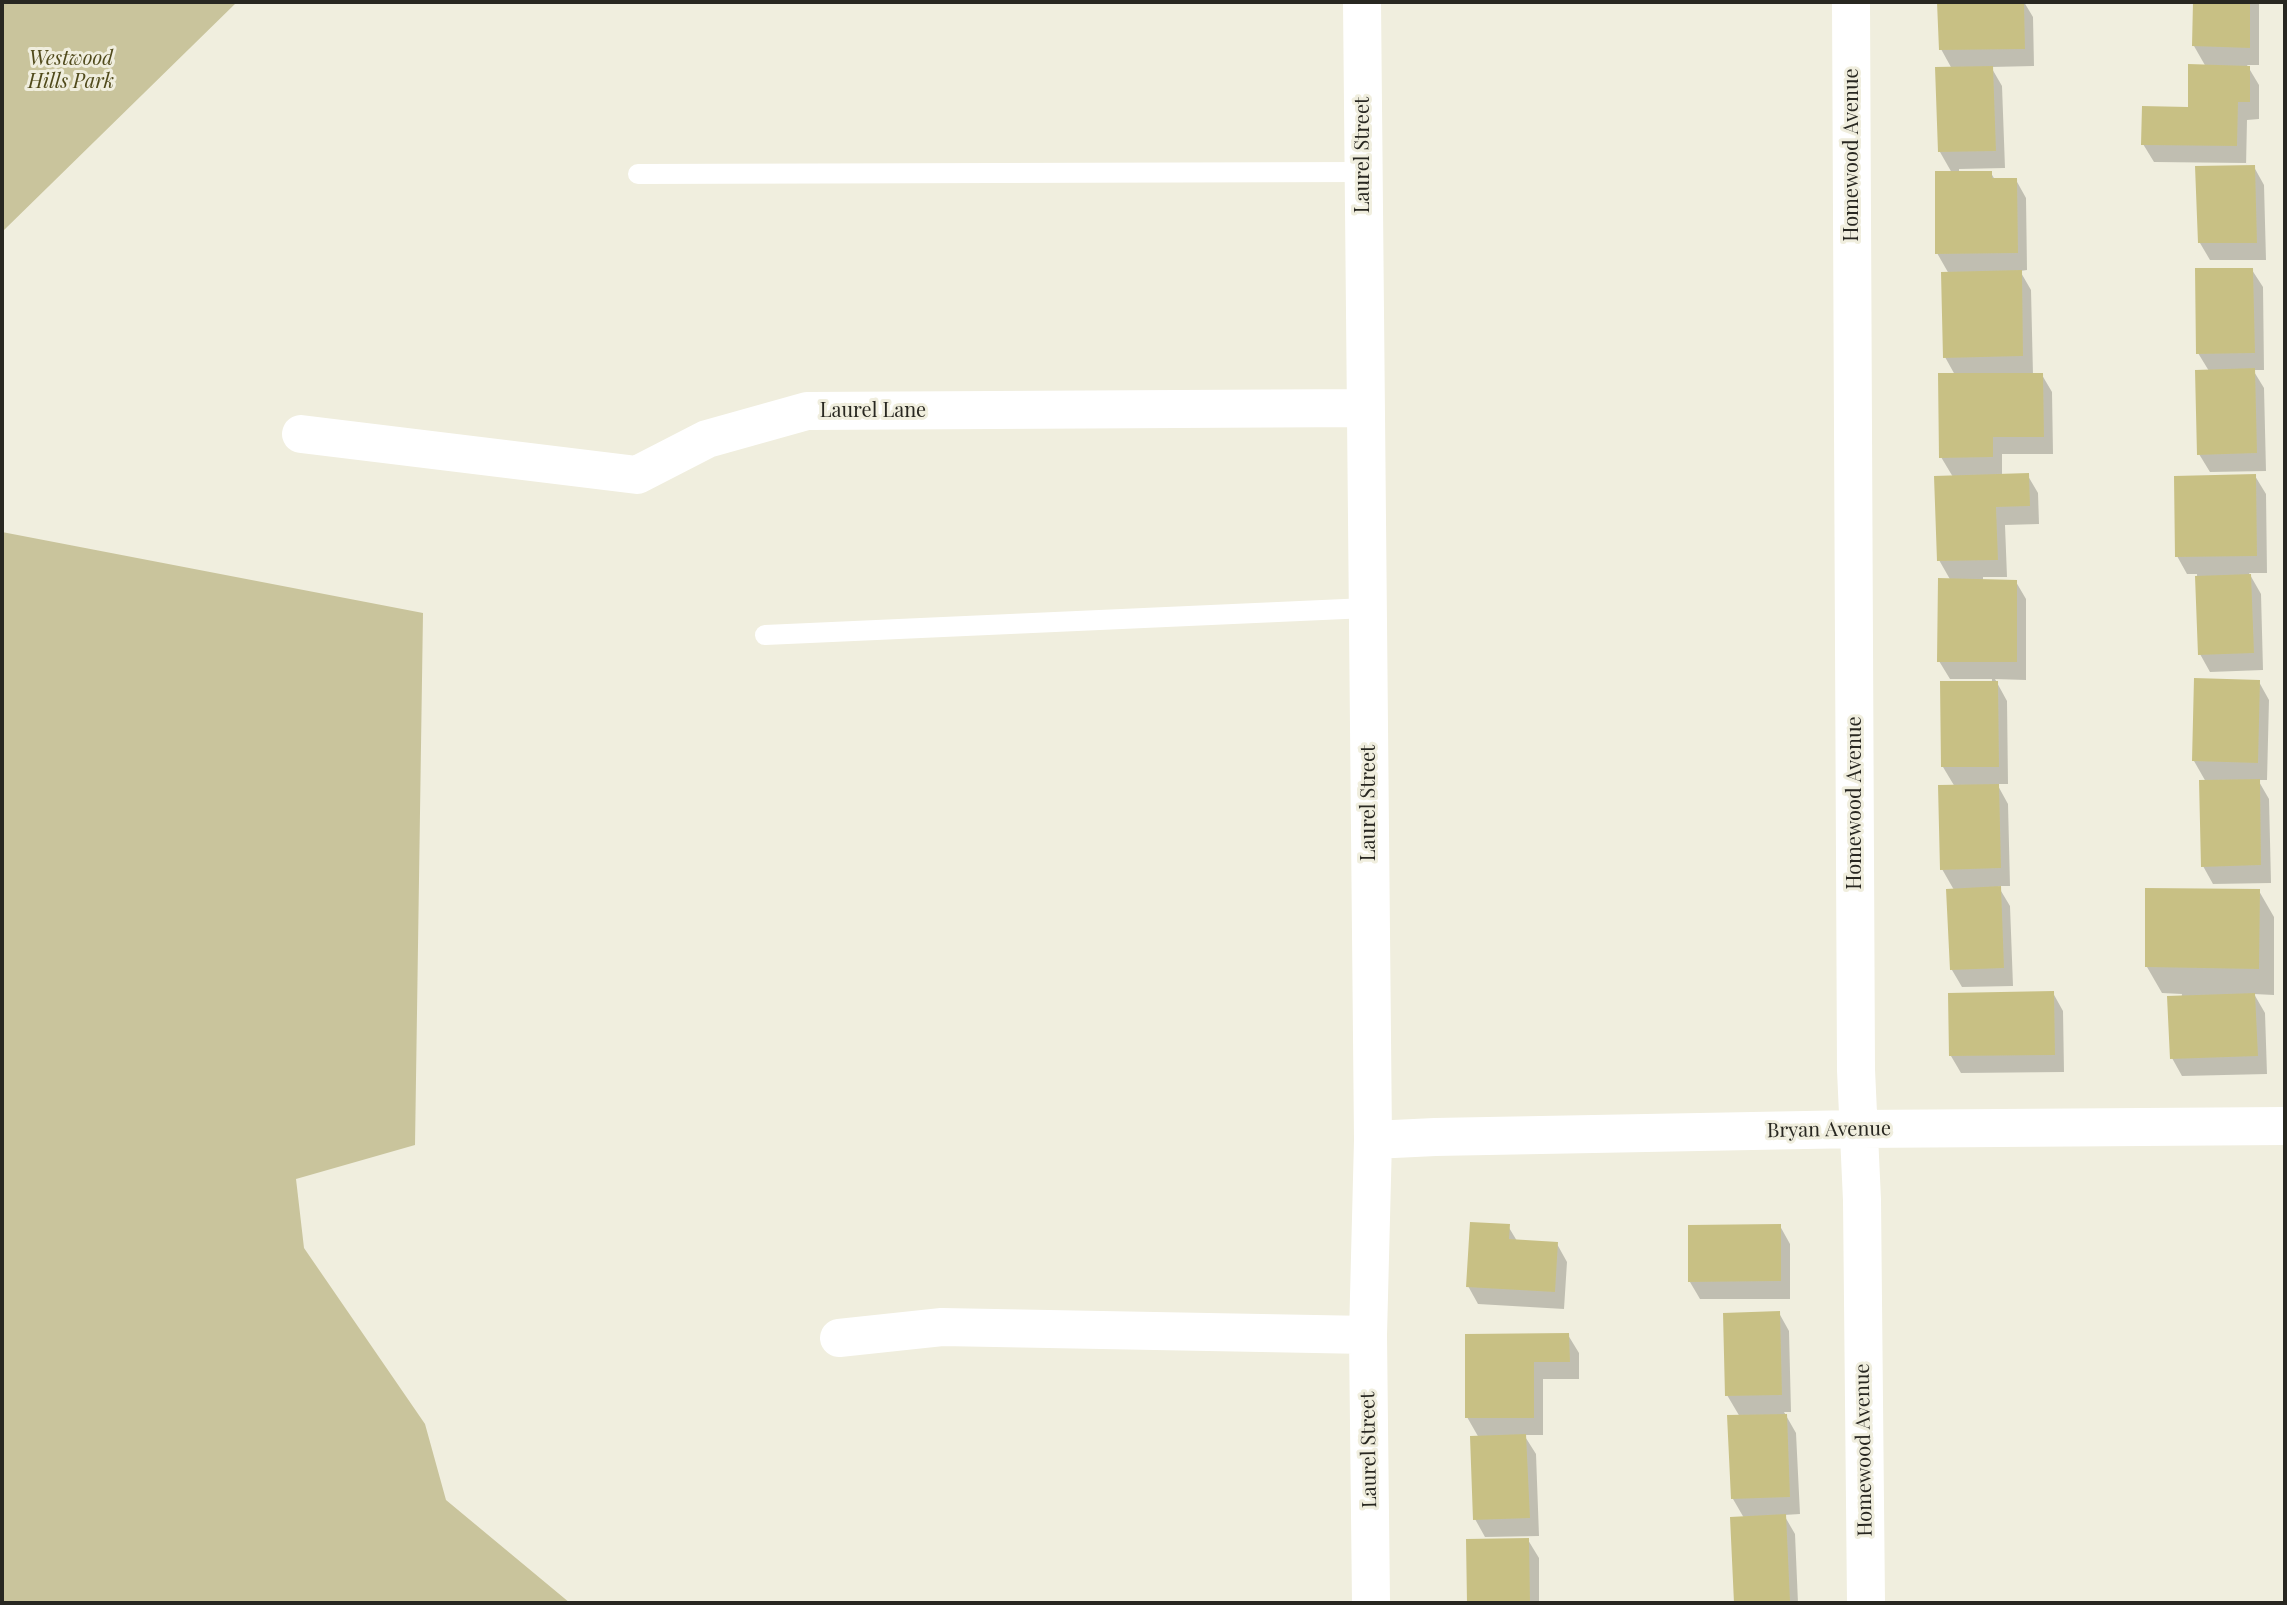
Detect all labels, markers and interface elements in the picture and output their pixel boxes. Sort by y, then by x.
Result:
park label: Westwood Hills Park [28,47,114,94]
street label: Homewood Avenue [1840,68,1864,242]
street label: Laurel Street [1351,97,1375,213]
street label: Laurel Lane [820,399,926,423]
street label: Homewood Avenue [1843,716,1867,890]
street label: Laurel Street [1357,745,1381,861]
street label: Bryan Avenue [1767,1117,1891,1143]
street label: Homewood Avenue [1850,1363,1878,1537]
street label: Laurel Street [1356,1392,1382,1508]

